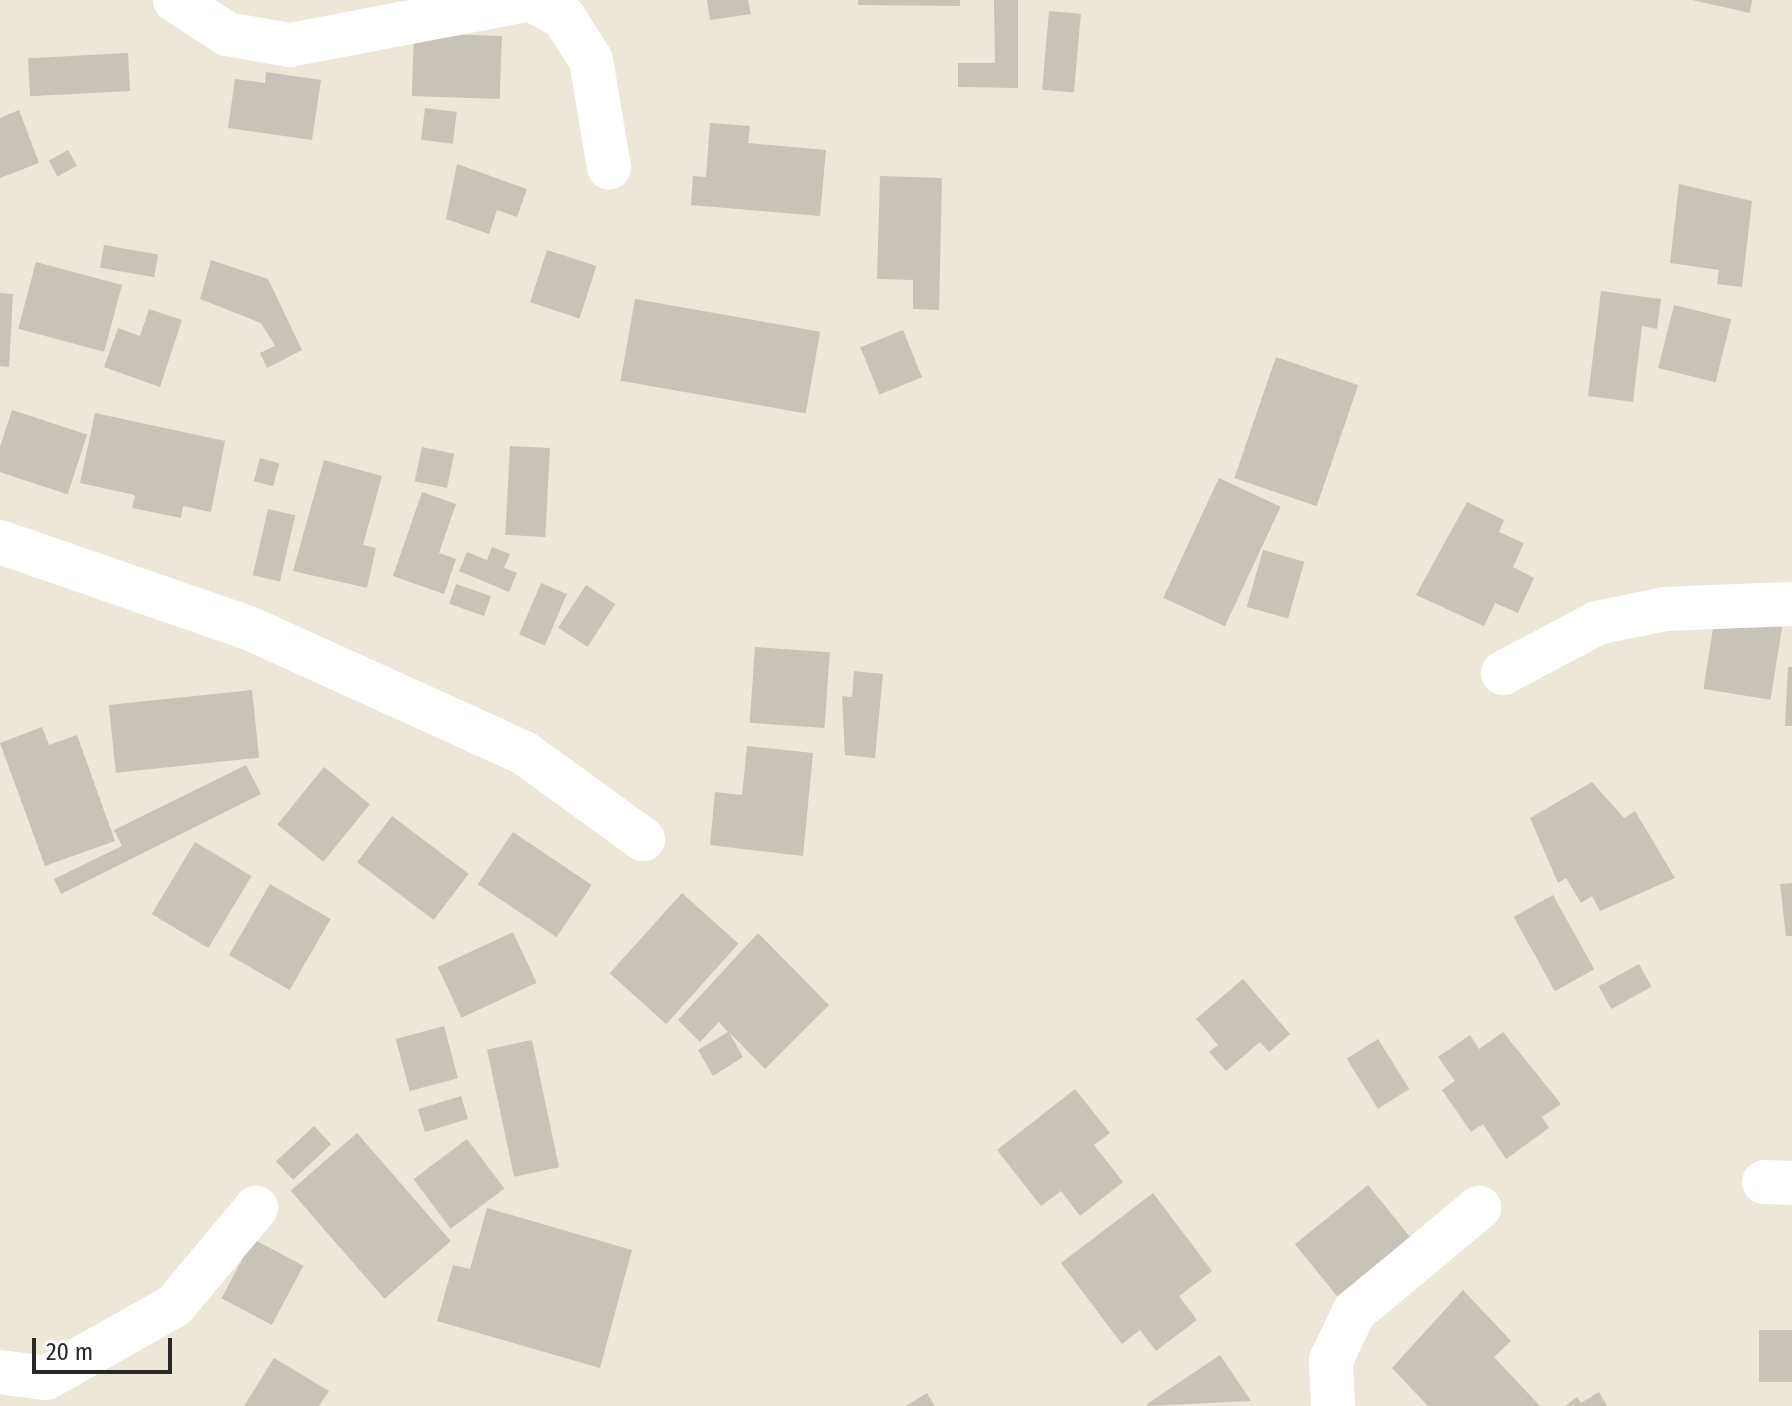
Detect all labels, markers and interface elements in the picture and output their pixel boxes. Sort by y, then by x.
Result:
scale bar [36,1322,176,1372]
text: 20 m [46,1338,93,1366]

